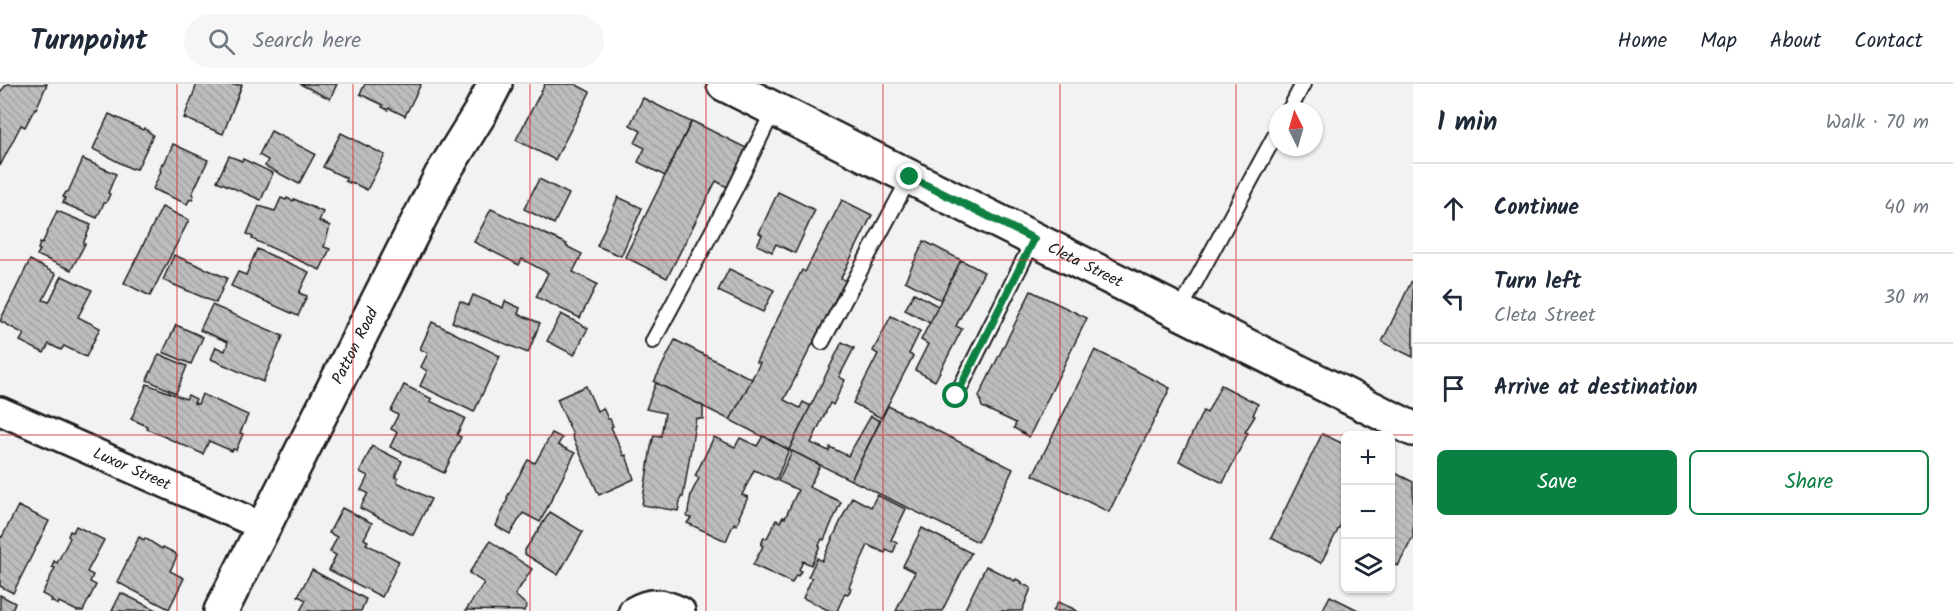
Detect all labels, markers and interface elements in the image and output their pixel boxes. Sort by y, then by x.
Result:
search box [184,14,604,68]
text: Turnpoint [30,19,148,64]
text: Search here [253,24,361,59]
icon: search [205,25,238,58]
text: Home [1618,25,1667,58]
text: Map [1700,25,1737,58]
text: About [1770,25,1821,58]
text: Contact [1854,25,1923,58]
north arrow [1269,102,1323,156]
text: 1 min [1437,102,1497,144]
text: Walk · 70 m [1826,107,1929,139]
route end [896,163,922,189]
text: Continue [1494,191,1579,226]
icon: ahead [1437,192,1470,225]
text: 40 m [1884,192,1929,224]
street label: Cleta Street [1043,235,1128,295]
text: Turn left [1494,265,1581,300]
icon: left [1437,282,1470,315]
text: 30 m [1884,282,1929,314]
text: Cleta Street [1494,300,1596,332]
street label: Patton Road [325,302,385,389]
text: Arrive at destination [1494,371,1697,406]
icon: arrive [1437,372,1470,405]
route start [942,382,968,408]
map controls [1341,431,1395,593]
button: + [1341,431,1395,485]
street label: Luxor Street [89,441,176,497]
button: Save [1437,450,1677,515]
button: Share [1689,450,1929,515]
button: − [1341,485,1395,539]
button: layers [1341,539,1395,593]

